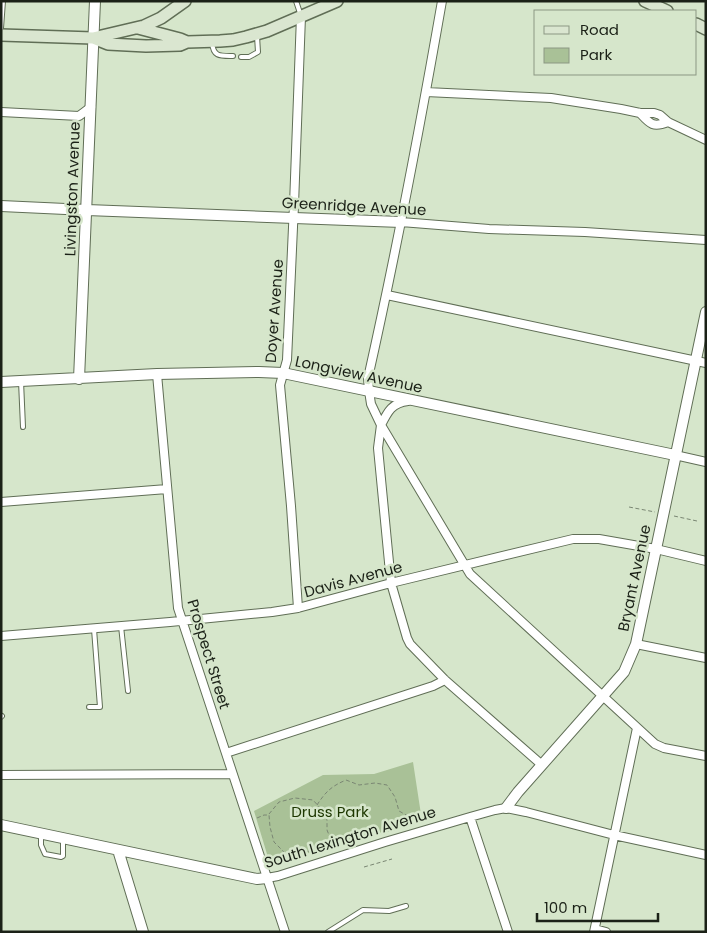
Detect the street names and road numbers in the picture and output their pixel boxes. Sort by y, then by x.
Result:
street label: Livingston Avenue [59,121,85,257]
street label: Greenridge Avenue [281,192,427,220]
street label: Doyer Avenue [260,258,288,364]
street label: Longview Avenue [293,350,425,398]
street label: Bryant Avenue [612,523,656,633]
street label: Davis Avenue [301,556,405,602]
street label: Prospect Street [182,597,236,711]
street label: South Lexington Avenue [262,801,438,873]

